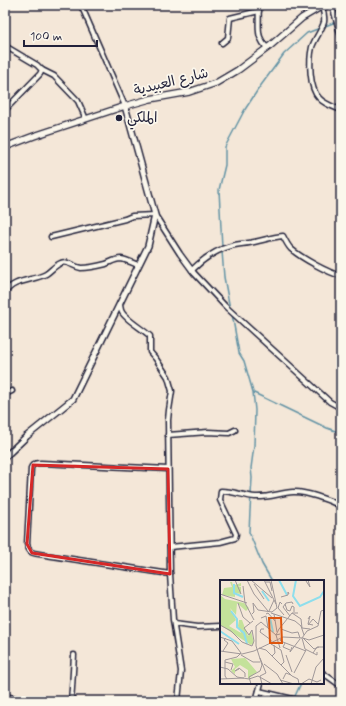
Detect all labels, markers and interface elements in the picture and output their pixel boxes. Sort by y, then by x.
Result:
scale bar [24,22,97,48]
text: 100 m [30,29,62,45]
street label: شارع العبيدية [132,64,210,100]
place label: الملكي [127,109,157,130]
marker: الملكي [114,113,124,123]
inset map [220,580,324,684]

